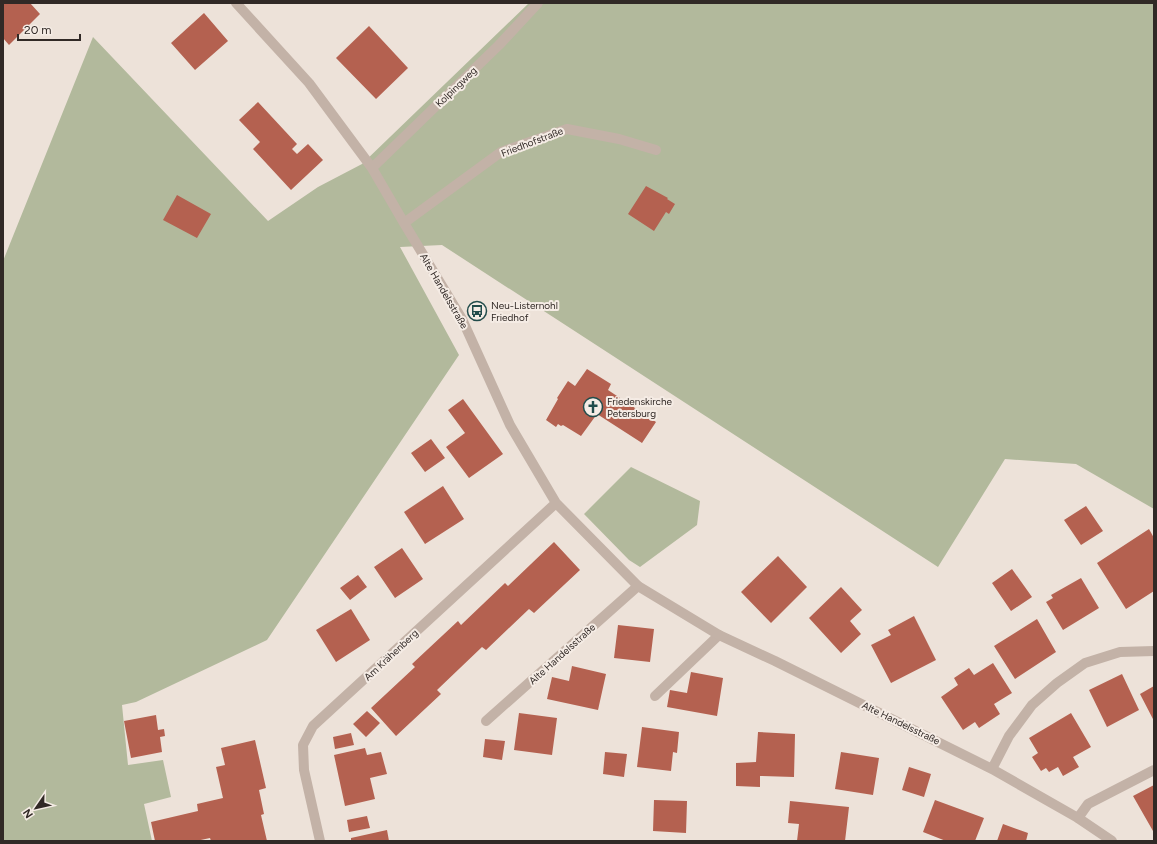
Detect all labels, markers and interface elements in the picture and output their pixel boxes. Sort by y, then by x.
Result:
scale bar [18,16,80,42]
text: 20 m [24,23,52,37]
street label: Kolpingweg [433,64,480,110]
street label: Friedhofstraße [499,124,565,160]
street label: Alte Handelsstraße [417,251,471,332]
place label: Neu-Listernohl Friedhof [491,299,558,324]
bus stop icon: Neu-Listernohl Friedhof [466,300,488,322]
place label: Friedenskirche Petersburg [607,395,673,420]
church icon: Friedenskirche Petersburg [582,396,604,418]
street label: Alte Handelsstraße [526,620,598,687]
street label: Am Krähenberg [361,626,421,683]
street label: Alte Handelsstraße [860,699,943,748]
north arrow [16,788,56,828]
text: N [20,806,36,820]

